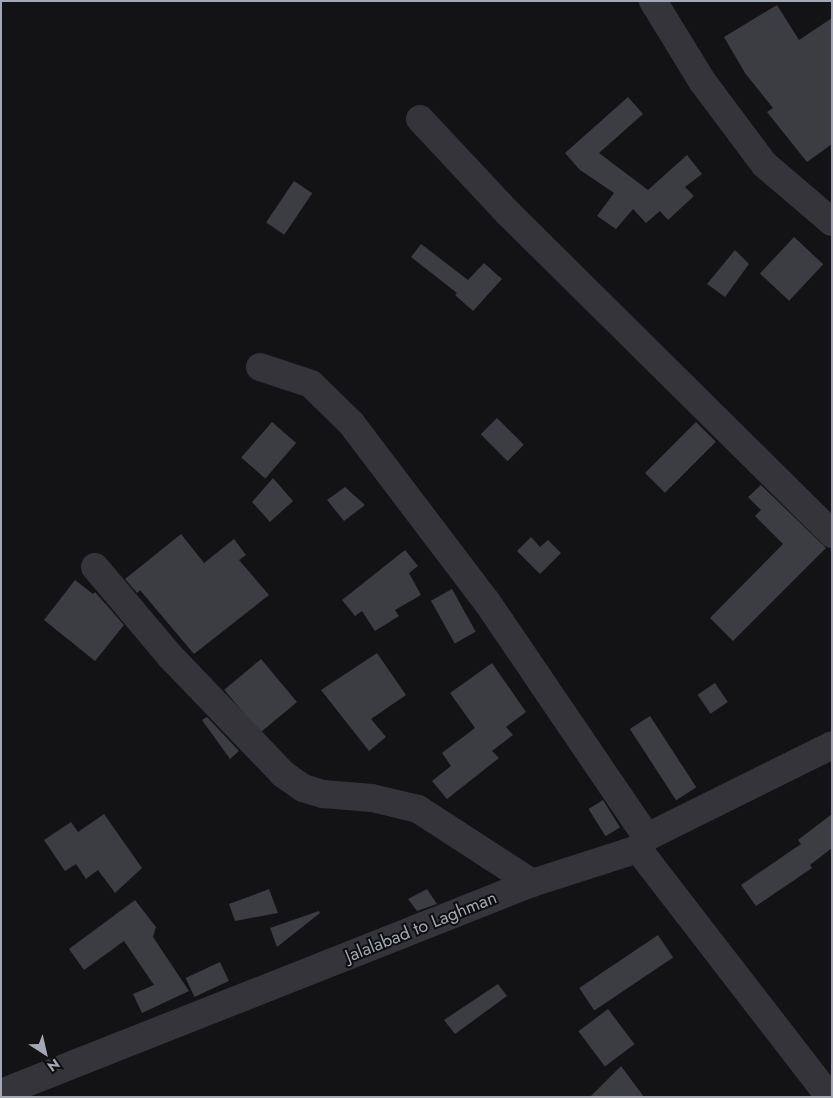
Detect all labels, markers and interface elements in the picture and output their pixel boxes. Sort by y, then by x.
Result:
street label: Jalalabad to Laghman [342,887,500,967]
north arrow [20,1028,70,1078]
text: N [43,1054,64,1077]

